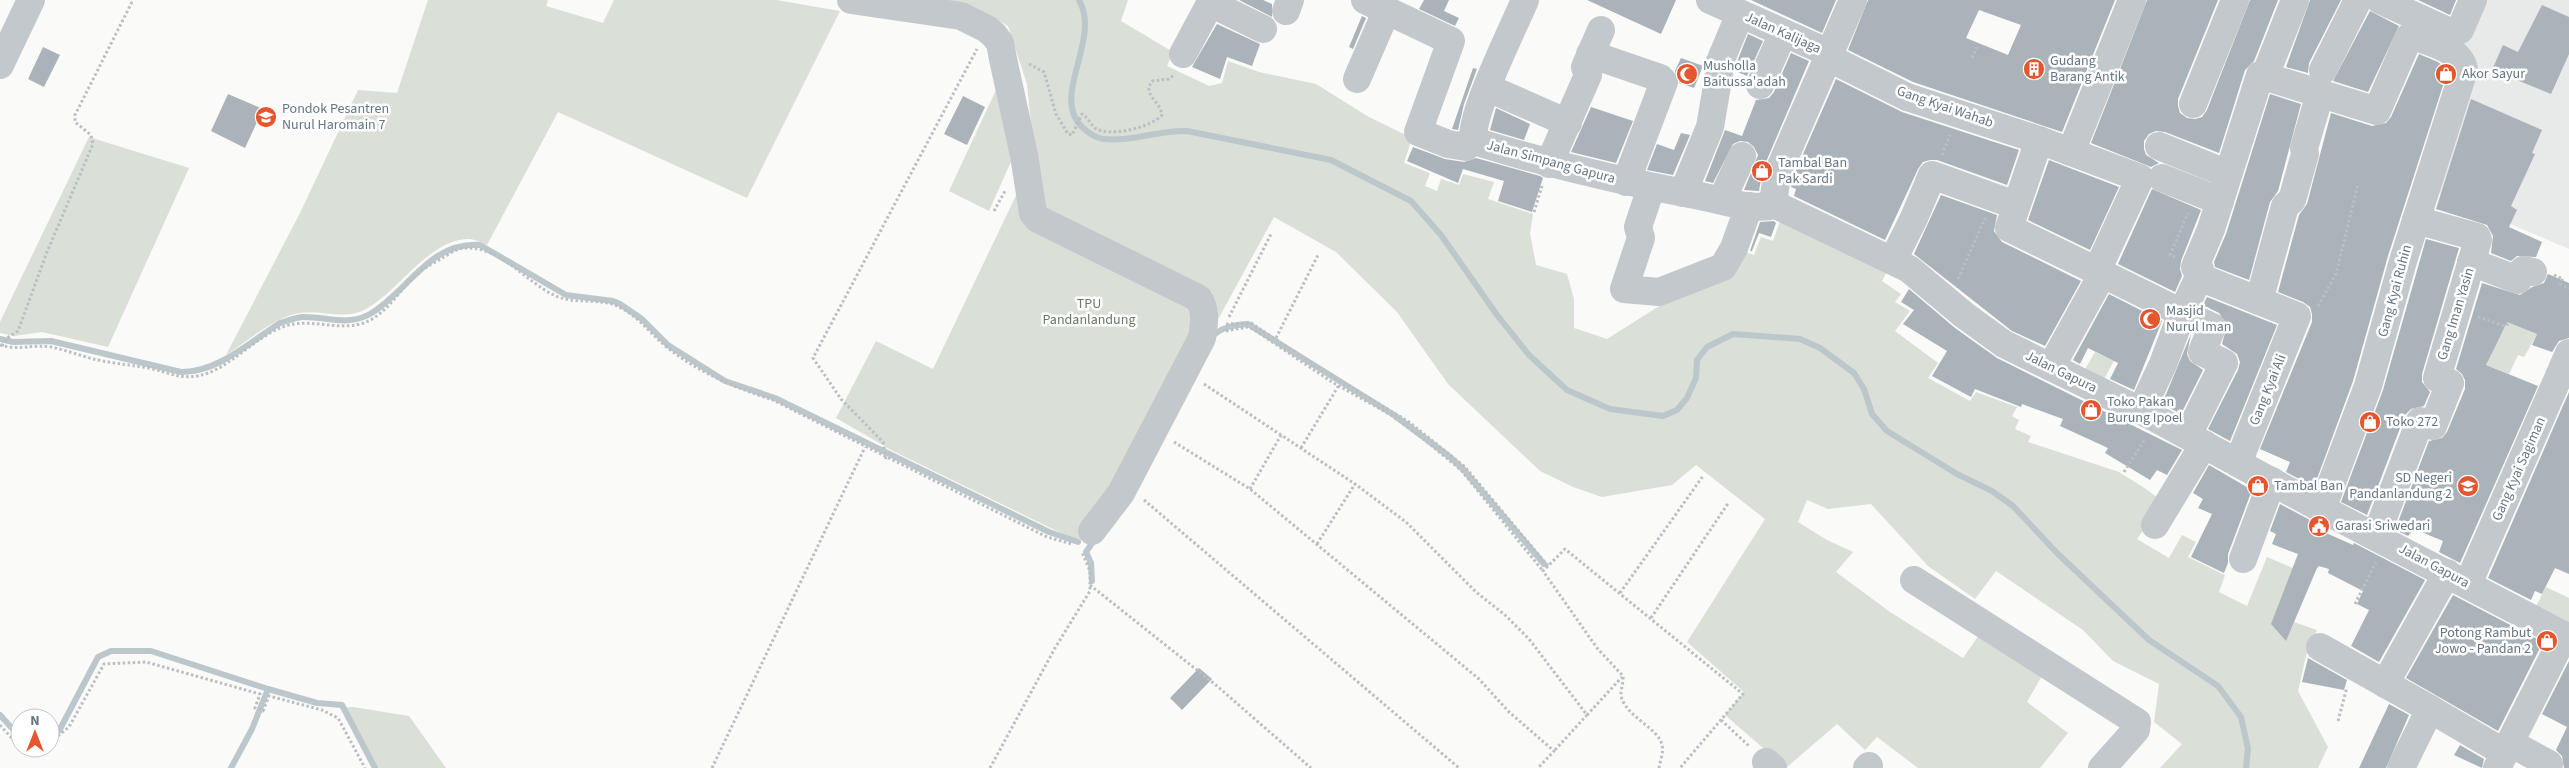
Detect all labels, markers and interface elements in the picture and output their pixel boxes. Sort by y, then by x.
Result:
street label: Jalan Kalijaga [1742,7,1824,59]
place label: Gudang Barang Antik [2050,51,2125,87]
place label: Musholla Baitussa'adah [1703,56,1786,92]
building icon: Gudang Barang Antik [2022,57,2046,81]
mosque icon: Musholla Baitussa'adah [1675,62,1699,86]
shop icon: Akor Sayur [2434,62,2458,86]
place label: Akor Sayur [2462,64,2525,84]
street label: Gang Kyai Wahab [1894,81,1996,133]
place label: Pondok Pesantren Nurul Haromain 7 [282,99,389,135]
school or university icon: Pondok Pesantren Nurul Haromain 7 [254,105,278,129]
street label: Jalan Simpang Gapura [1485,135,1617,189]
place label: Tambal Ban Pak Sardi [1778,153,1847,189]
shop icon: Tambal Ban Pak Sardi [1750,159,1774,183]
street label: Gang Kyai Ruhin [2373,243,2417,339]
street label: Gang Iman Yasin [2432,265,2480,363]
park label: TPU Pandanlandung [1043,294,1135,330]
place label: Masjid Nurul Iman [2166,301,2232,337]
mosque icon: Masjid Nurul Iman [2138,307,2162,331]
street label: Jalan Gapura [2022,346,2100,398]
street label: Gang Kyai Ali [2245,351,2291,429]
place label: Toko Pakan Burung Ipoel [2107,392,2183,428]
shop icon: Toko Pakan Burung Ipoel [2079,398,2103,422]
shop icon: Toko 272 [2358,410,2382,434]
place label: Toko 272 [2386,412,2438,432]
street label: Gang Kyai Sagiman [2487,414,2551,524]
place label: SD Negeri Pandanlandung 2 [2349,468,2452,504]
shop icon: Tambal Ban [2246,474,2270,498]
school or university icon: SD Negeri Pandanlandung 2 [2456,474,2480,498]
place label: Tambal Ban [2274,476,2343,496]
public building icon: Garasi Sriwedari [2307,514,2331,538]
place label: Garasi Sriwedari [2335,516,2430,536]
street label: Jalan Gapura [2395,539,2473,593]
place label: Potong Rambut Jowo - Pandan 2 [2435,623,2531,659]
shop icon: Potong Rambut Jowo - Pandan 2 [2535,629,2559,653]
north arrow [10,708,60,758]
text: N [30,711,40,731]

